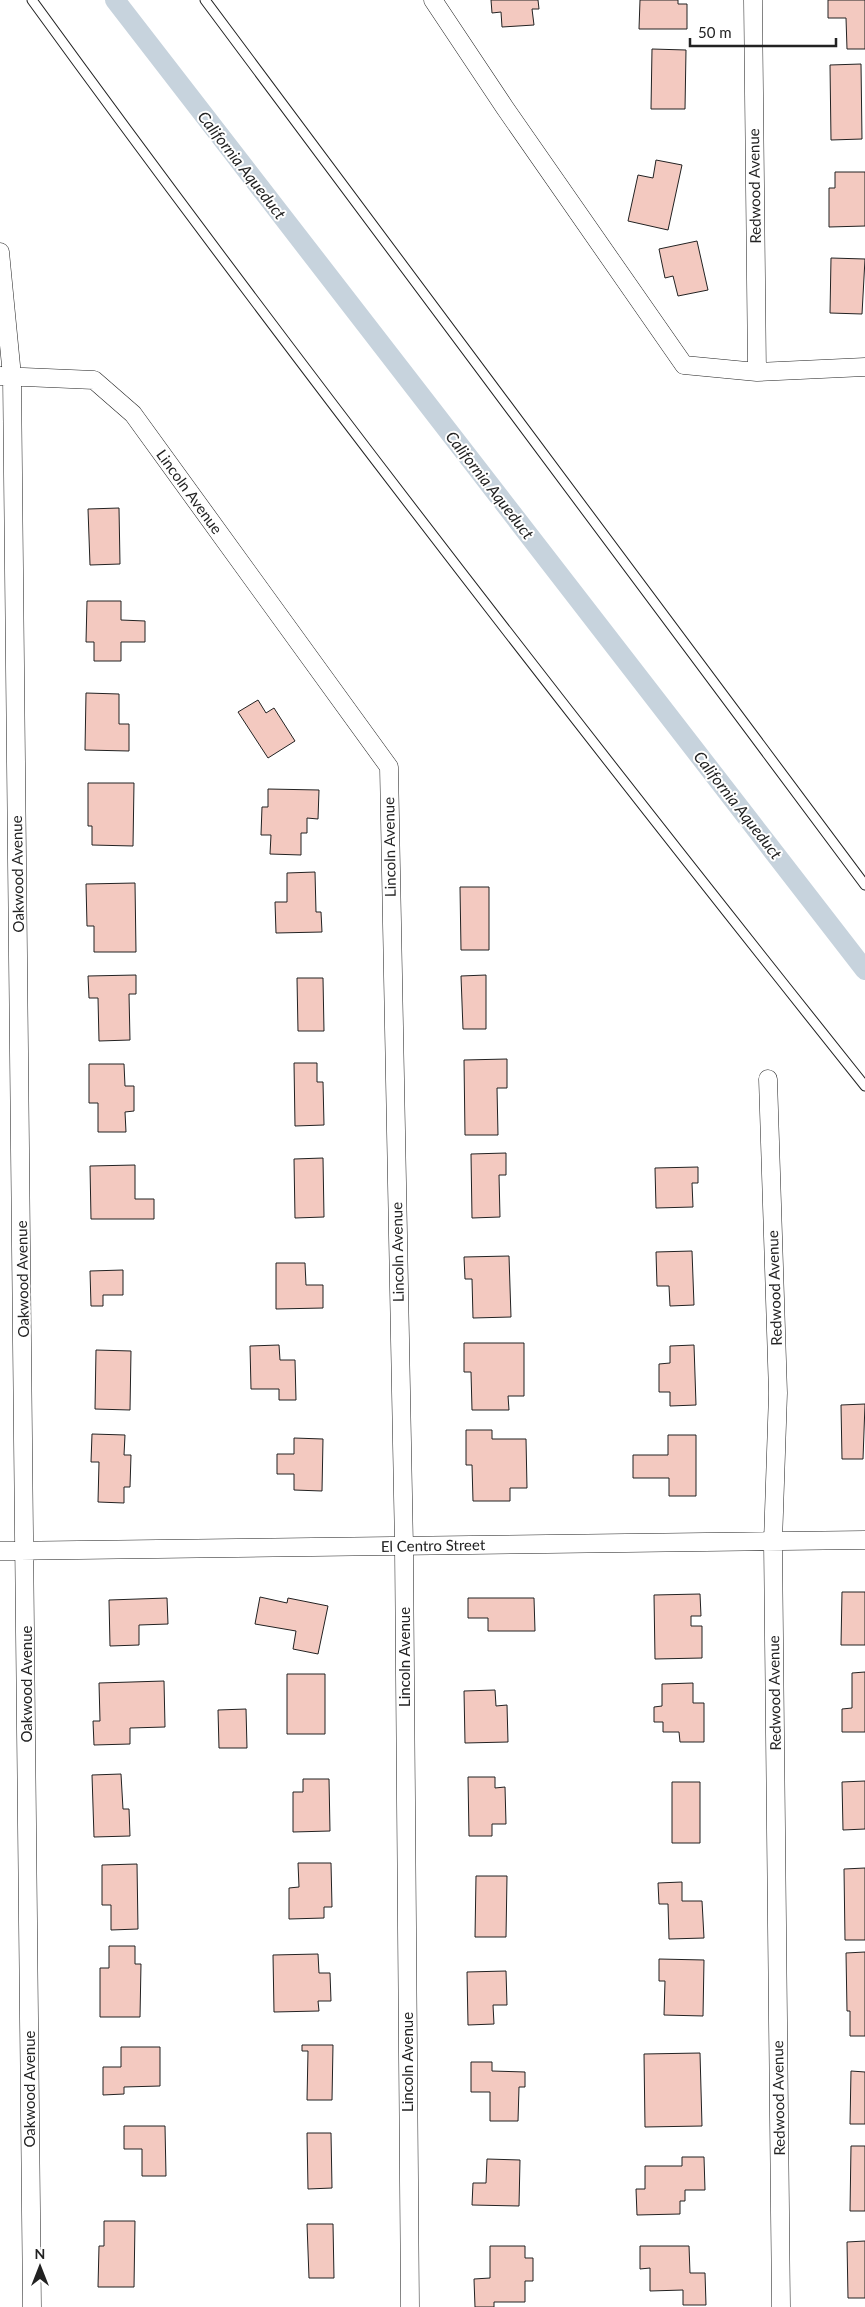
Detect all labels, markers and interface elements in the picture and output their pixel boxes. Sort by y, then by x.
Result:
scale bar [690,15,836,47]
text: 50 m [698,23,732,41]
water label: California Aqueduct [194,107,291,223]
street label: Redwood Avenue [744,128,764,244]
water label: California Aqueduct [442,427,539,543]
street label: Lincoln Avenue [153,446,227,537]
water label: California Aqueduct [690,747,787,863]
street label: Lincoln Avenue [379,797,399,897]
street label: Oakwood Avenue [7,815,27,933]
street label: Lincoln Avenue [387,1202,407,1302]
street label: Oakwood Avenue [12,1220,32,1338]
street label: Redwood Avenue [763,1230,785,1346]
street label: El Centro Street [381,1535,486,1555]
street label: Lincoln Avenue [395,1607,413,1707]
street label: Oakwood Avenue [17,1625,35,1742]
street label: Redwood Avenue [764,1635,784,1751]
street label: Lincoln Avenue [398,2012,416,2112]
street label: Oakwood Avenue [20,2030,38,2147]
street label: Redwood Avenue [768,2040,788,2156]
north arrow [15,2242,65,2292]
text: N [35,2245,45,2262]

